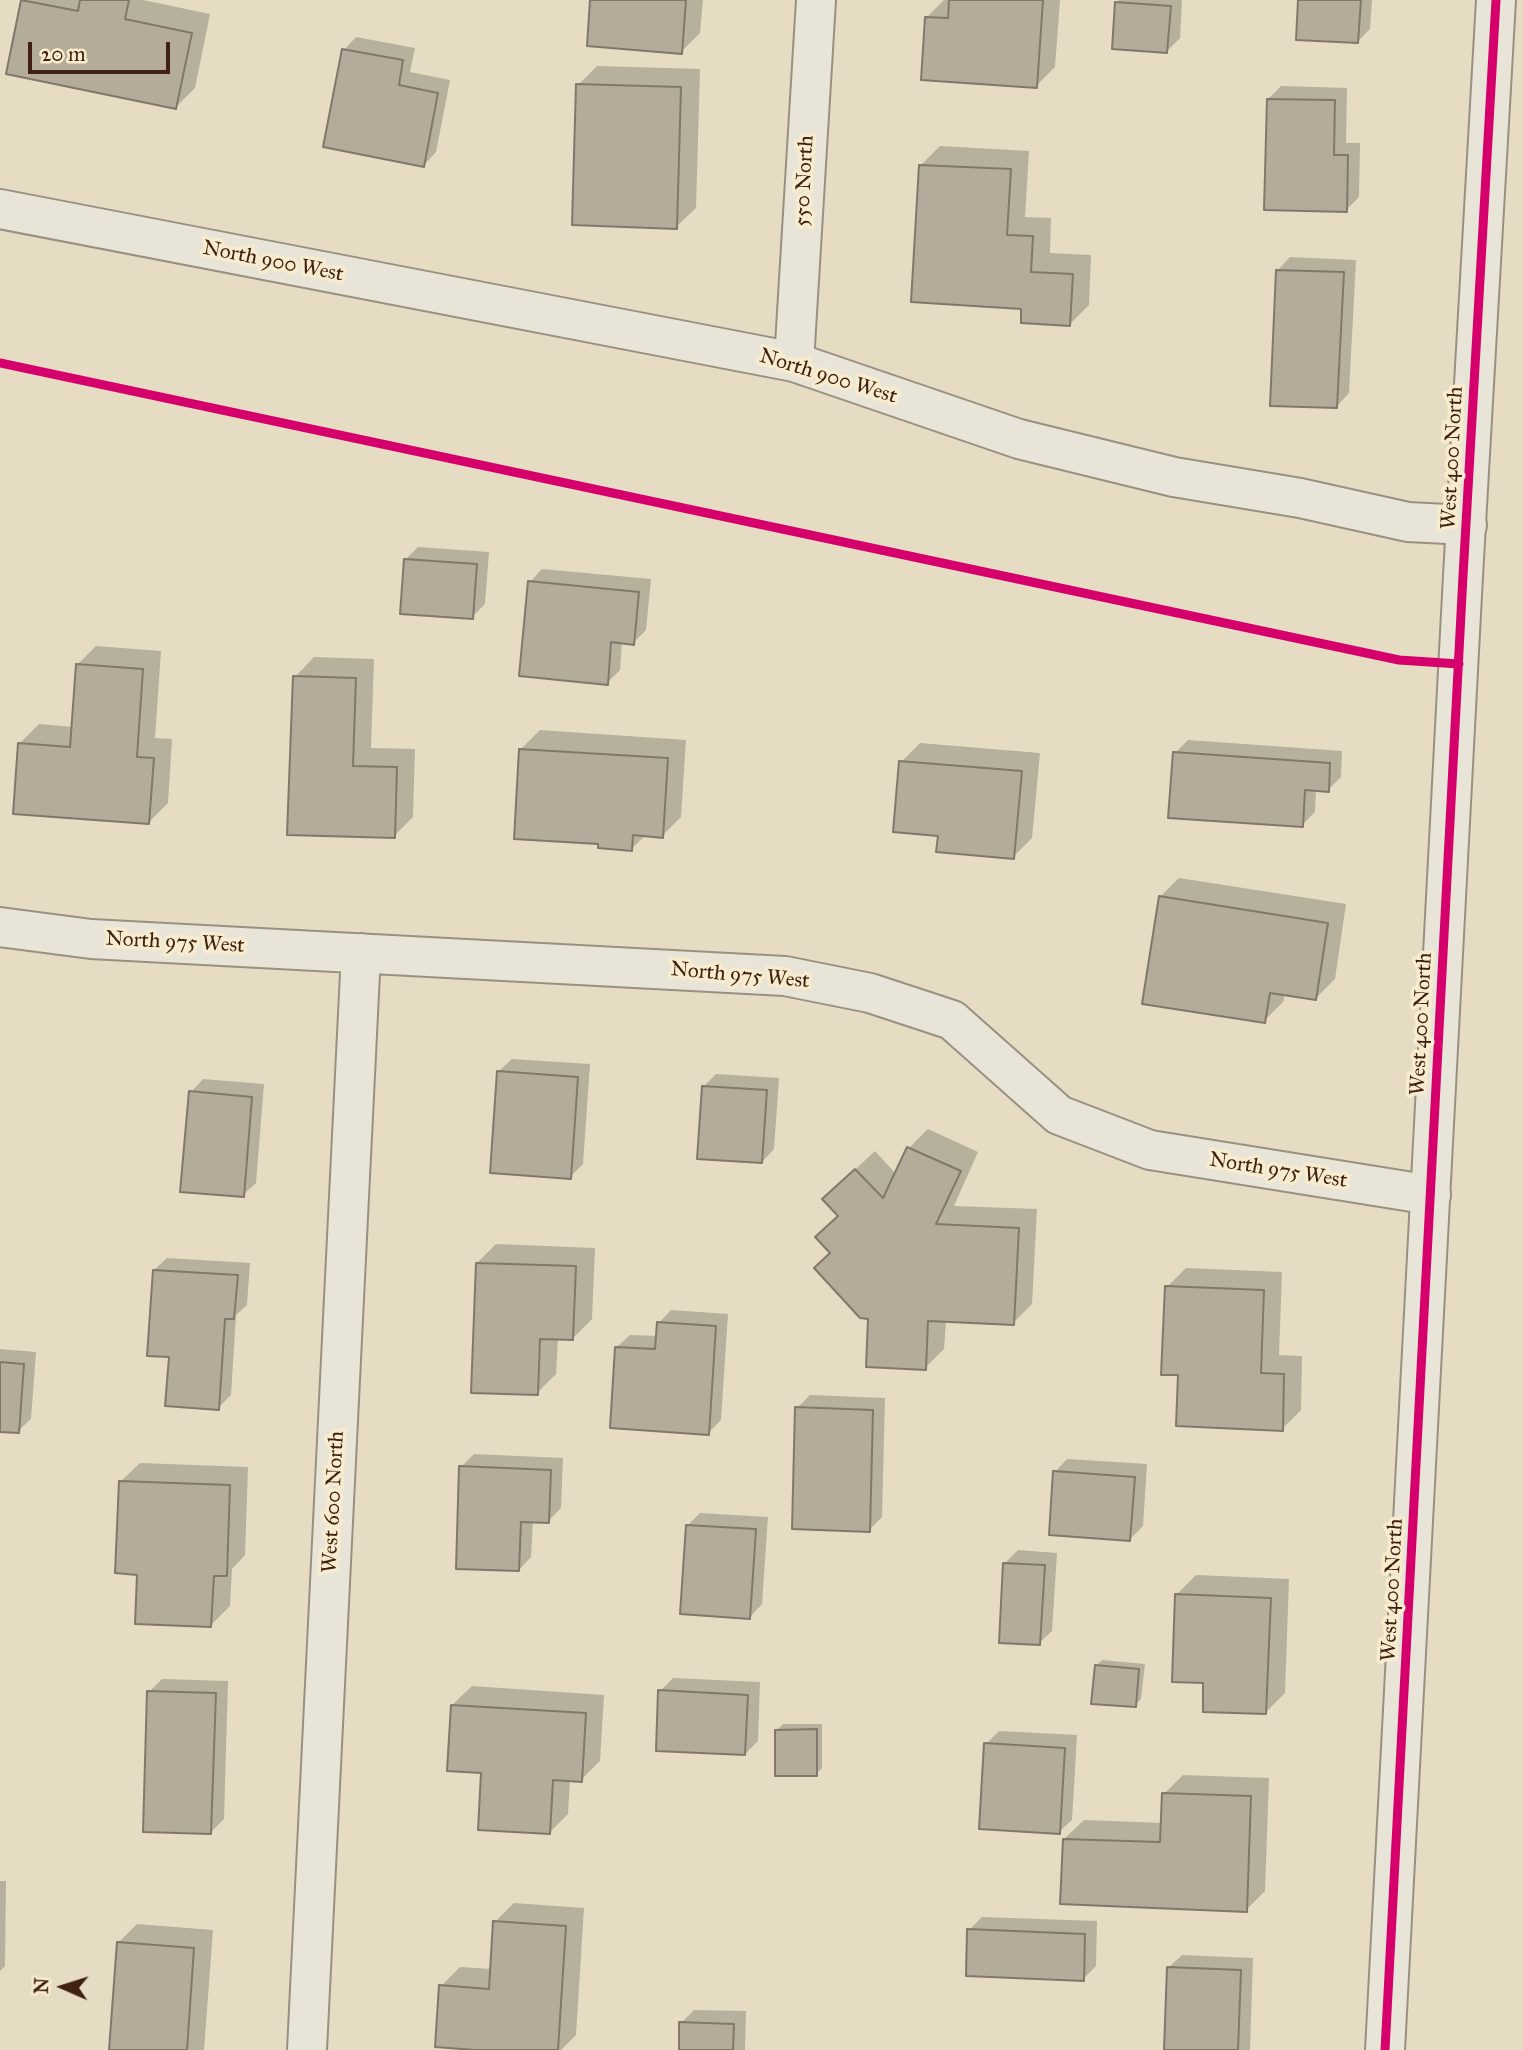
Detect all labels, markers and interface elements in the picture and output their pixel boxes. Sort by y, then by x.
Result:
scale bar [32,28,173,72]
text: 20 m [41,41,86,67]
street label: 550 North [790,135,820,227]
street label: North 900 West [201,236,345,288]
street label: North 900 West [756,344,900,410]
street label: West 400 North [1437,386,1469,530]
street label: North 975 West [105,927,245,959]
street label: West 400 North [1406,952,1438,1096]
street label: North 975 West [670,957,810,995]
street label: North 975 West [1207,1148,1349,1194]
street label: West 600 North [318,1430,350,1574]
street label: West 400 North [1377,1518,1409,1662]
north arrow [28,1952,98,2022]
text: N [30,1977,53,1995]

